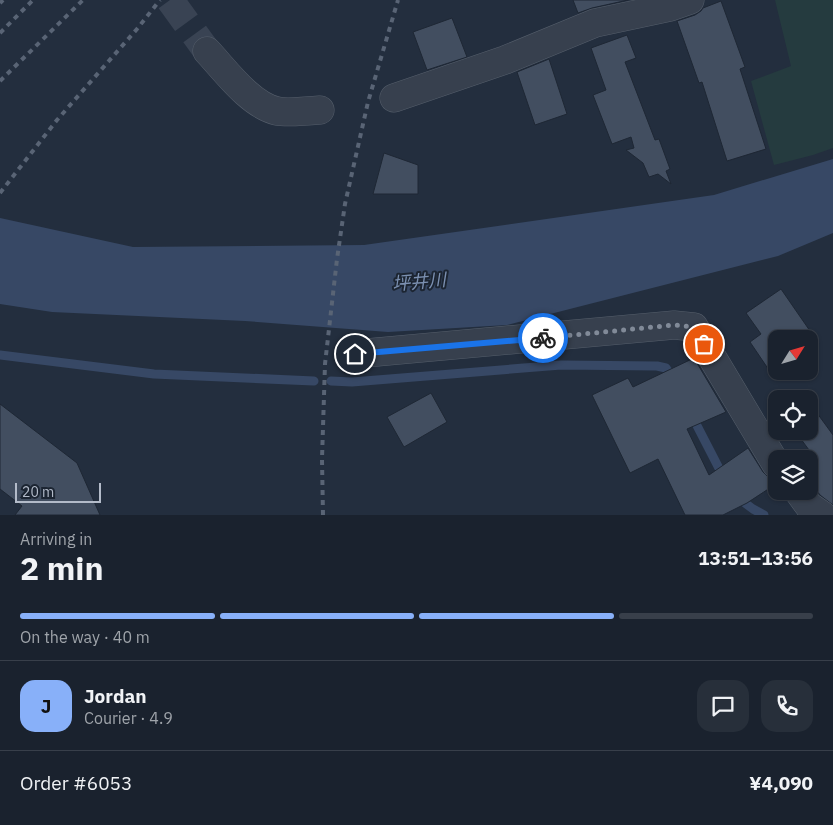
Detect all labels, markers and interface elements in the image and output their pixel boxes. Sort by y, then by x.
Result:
water label: 坪井川 [391,268,449,295]
courier [518,313,568,363]
pin [683,323,725,365]
icon: bike [529,324,557,352]
icon: bag [690,330,718,358]
north arrow [768,330,818,380]
map controls [768,330,818,500]
pin [334,333,376,375]
icon: home [341,340,369,368]
button: locate [768,390,818,440]
button: layers [768,450,818,500]
scale bar [15,480,101,503]
text: 20 m [22,483,54,501]
text: Arriving in [20,529,92,549]
text: 13:51–13:56 [698,546,813,570]
text: 2 min [20,547,104,589]
text: On the way · 40 m [20,627,150,647]
button: chat [697,680,749,732]
button: phone [761,680,813,732]
text: Jordan [84,684,147,708]
text: J [41,694,51,718]
text: Courier · 4.9 [84,708,173,728]
text: Order #6053 [20,771,132,795]
text: ¥4,090 [749,771,813,795]

